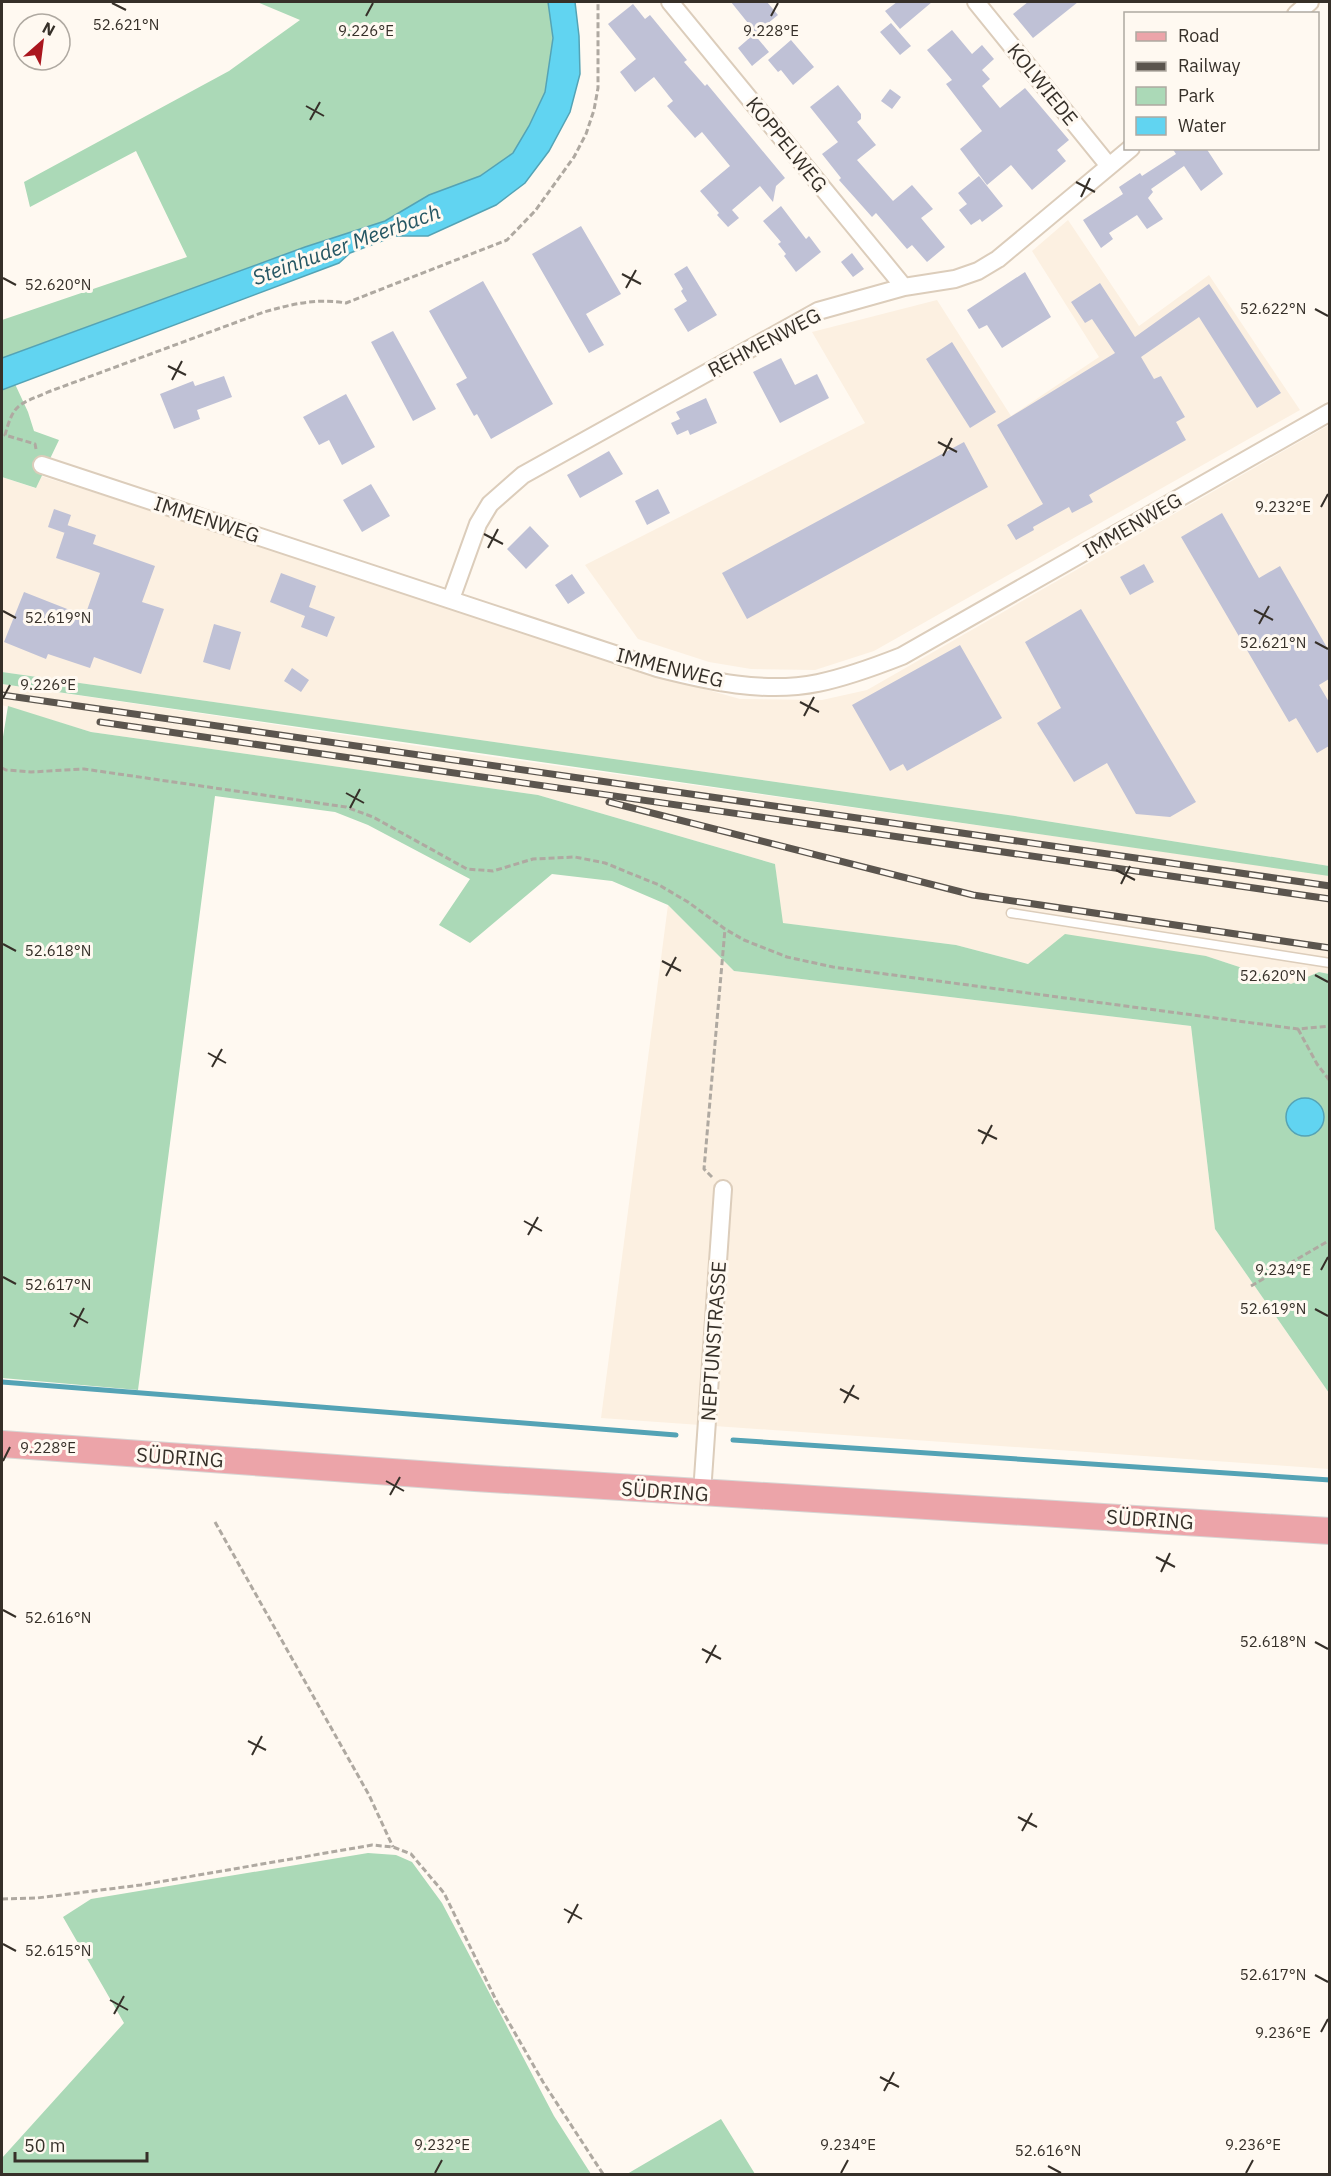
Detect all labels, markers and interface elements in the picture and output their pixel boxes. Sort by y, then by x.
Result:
north arrow [12,12,72,72]
legend [1124,12,1319,150]
text: 52.621°N [93,15,159,34]
text: N [39,17,59,40]
text: 9.226°E [338,21,394,40]
text: 9.228°E [743,21,799,40]
text: Road [1178,24,1219,47]
street label: KOLWIEDE [1002,37,1084,131]
text: Railway [1178,54,1240,77]
text: Park [1178,84,1215,107]
street label: KOPPELWEG [740,91,834,197]
text: Water [1178,114,1227,137]
water label: Steinhuder Meerbach [248,197,444,291]
text: 52.620°N [25,275,91,294]
text: 52.622°N [1240,299,1306,318]
street label: REHMENWEG [703,301,825,383]
street label: IMMENWEG [1078,486,1186,564]
street label: IMMENWEG [151,489,263,549]
text: 9.232°E [1255,497,1311,516]
text: 52.619°N [25,608,91,627]
text: 52.621°N [1240,633,1306,652]
street label: IMMENWEG [614,641,726,693]
text: 9.226°E [20,675,76,694]
text: 52.618°N [25,941,91,960]
text: 52.620°N [1240,966,1306,985]
street label: NEPTUNSTRASSE [694,1260,732,1422]
text: 9.234°E [1255,1260,1311,1279]
text: 52.617°N [25,1275,91,1294]
text: 52.619°N [1240,1299,1306,1318]
text: 9.228°E [20,1438,76,1457]
street label: SÜDRING [135,1440,225,1474]
street label: SÜDRING [620,1474,710,1508]
street label: SÜDRING [1105,1502,1195,1536]
text: 52.616°N [25,1608,91,1627]
text: 52.618°N [1240,1632,1306,1651]
text: 52.615°N [25,1941,91,1960]
text: 52.617°N [1240,1965,1306,1984]
text: 9.236°E [1255,2023,1311,2042]
scale bar [15,2125,147,2163]
text: 50 m [24,2134,66,2157]
text: 9.232°E [414,2135,470,2154]
text: 9.234°E [820,2135,876,2154]
text: 9.236°E [1225,2135,1281,2154]
text: 52.616°N [1015,2141,1081,2160]

